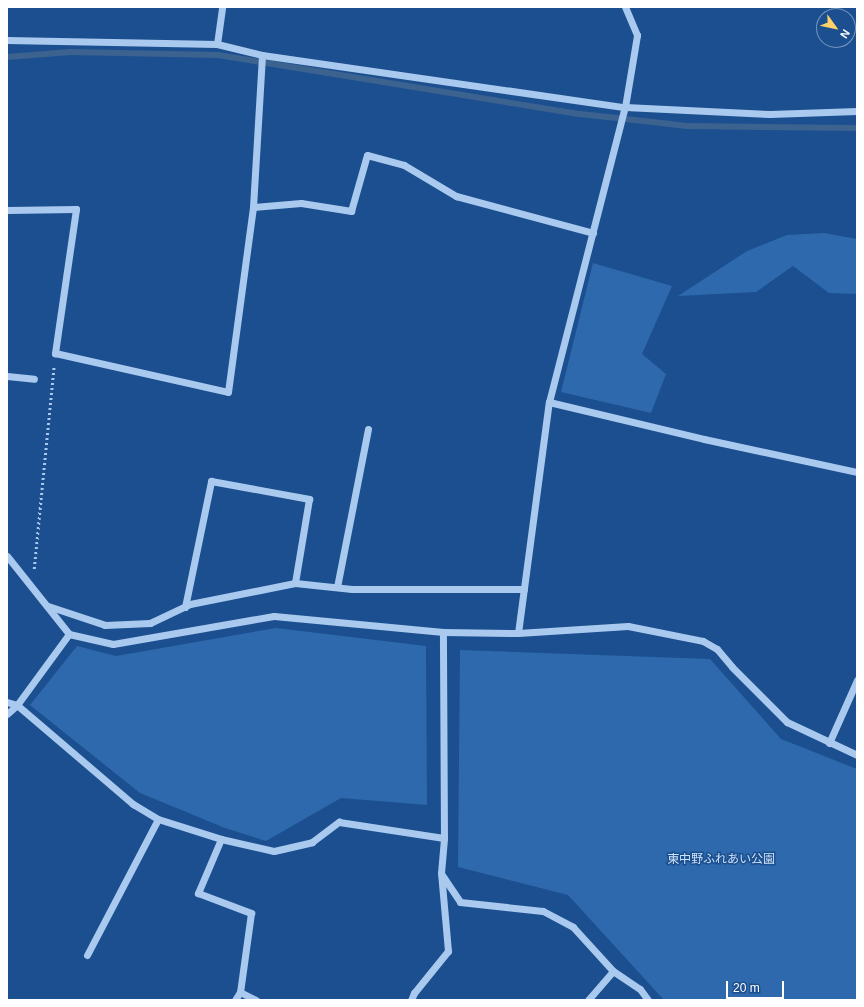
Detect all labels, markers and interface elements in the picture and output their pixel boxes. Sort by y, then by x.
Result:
north arrow [816,8,856,48]
text: N [838,27,852,41]
park label: 東中野ふれあい公園 [667,853,775,867]
scale bar [728,973,786,999]
text: 20 m [733,981,760,995]

